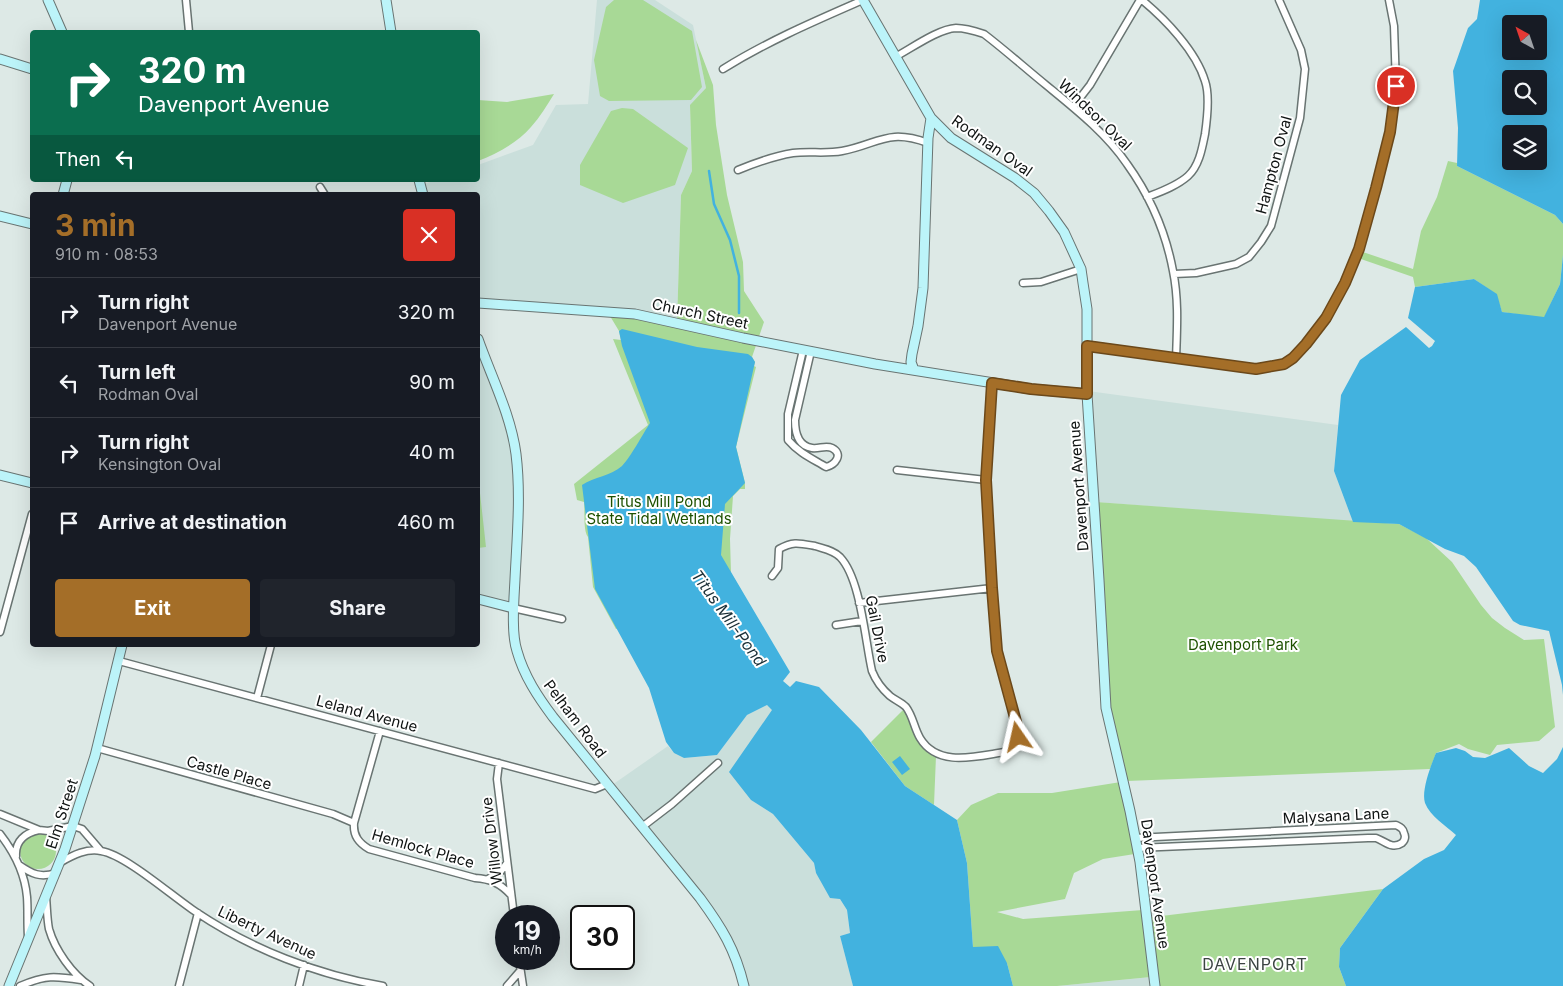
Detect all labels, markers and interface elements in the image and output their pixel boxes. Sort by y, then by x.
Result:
north arrow [1502,15,1548,60]
map controls [1502,15,1547,170]
text: 320 m [138,49,246,91]
icon: right [55,50,120,115]
pin [1375,65,1417,107]
button: search [1502,70,1547,115]
icon: arrive [1382,72,1410,100]
street label: Windsor Oval [1055,75,1136,155]
text: Davenport Avenue [138,91,330,117]
street label: Rodman Oval [948,111,1036,180]
street label: Hampton Oval [1251,114,1296,216]
button: layers [1502,125,1547,170]
icon: left [111,145,139,173]
text: Then [55,148,101,171]
text: 3 min [55,207,136,243]
button: close [403,209,455,261]
text: 910 m · 08:53 [55,244,158,264]
text: Turn right [98,291,189,314]
street label: Church Street [650,294,750,333]
icon: right [55,299,83,327]
text: 320 m [398,301,455,324]
text: Davenport Avenue [98,314,237,334]
text: Turn left [98,361,176,384]
icon: left [55,369,83,397]
text: 90 m [409,371,455,394]
text: Rodman Oval [98,384,198,404]
street label: Davenport Avenue [1064,420,1093,552]
text: Turn right [98,431,189,454]
icon: right [55,439,83,467]
text: 40 m [409,441,455,464]
text: Kensington Oval [98,454,221,474]
park label: Titus Mill Pond State Tidal Wetlands [586,492,732,528]
icon: arrive [55,509,83,537]
text: Arrive at destination [98,511,287,534]
text: 460 m [397,511,455,534]
water label: Titus Mill-Pond [687,566,771,670]
button: Exit [55,579,250,637]
button: Share [260,579,455,637]
street label: Gail Drive [862,594,893,664]
park label: Davenport Park [1188,635,1299,654]
street label: Pelham Road [540,676,611,761]
street label: Leland Avenue [314,691,420,736]
position arrow [991,710,1043,762]
street label: Castle Place [184,751,274,794]
street label: Elm Street [41,776,82,851]
street label: Willow Drive [477,796,506,886]
street label: Malysana Lane [1282,803,1390,828]
street label: Davenport Avenue [1137,818,1174,950]
street label: Hemlock Place [370,825,477,872]
street label: Liberty Avenue [215,901,319,964]
speed limit sign: 30 [570,905,635,970]
text: 19 [514,916,541,946]
text: km/h [513,942,542,957]
district label: DAVENPORT [1202,954,1308,974]

